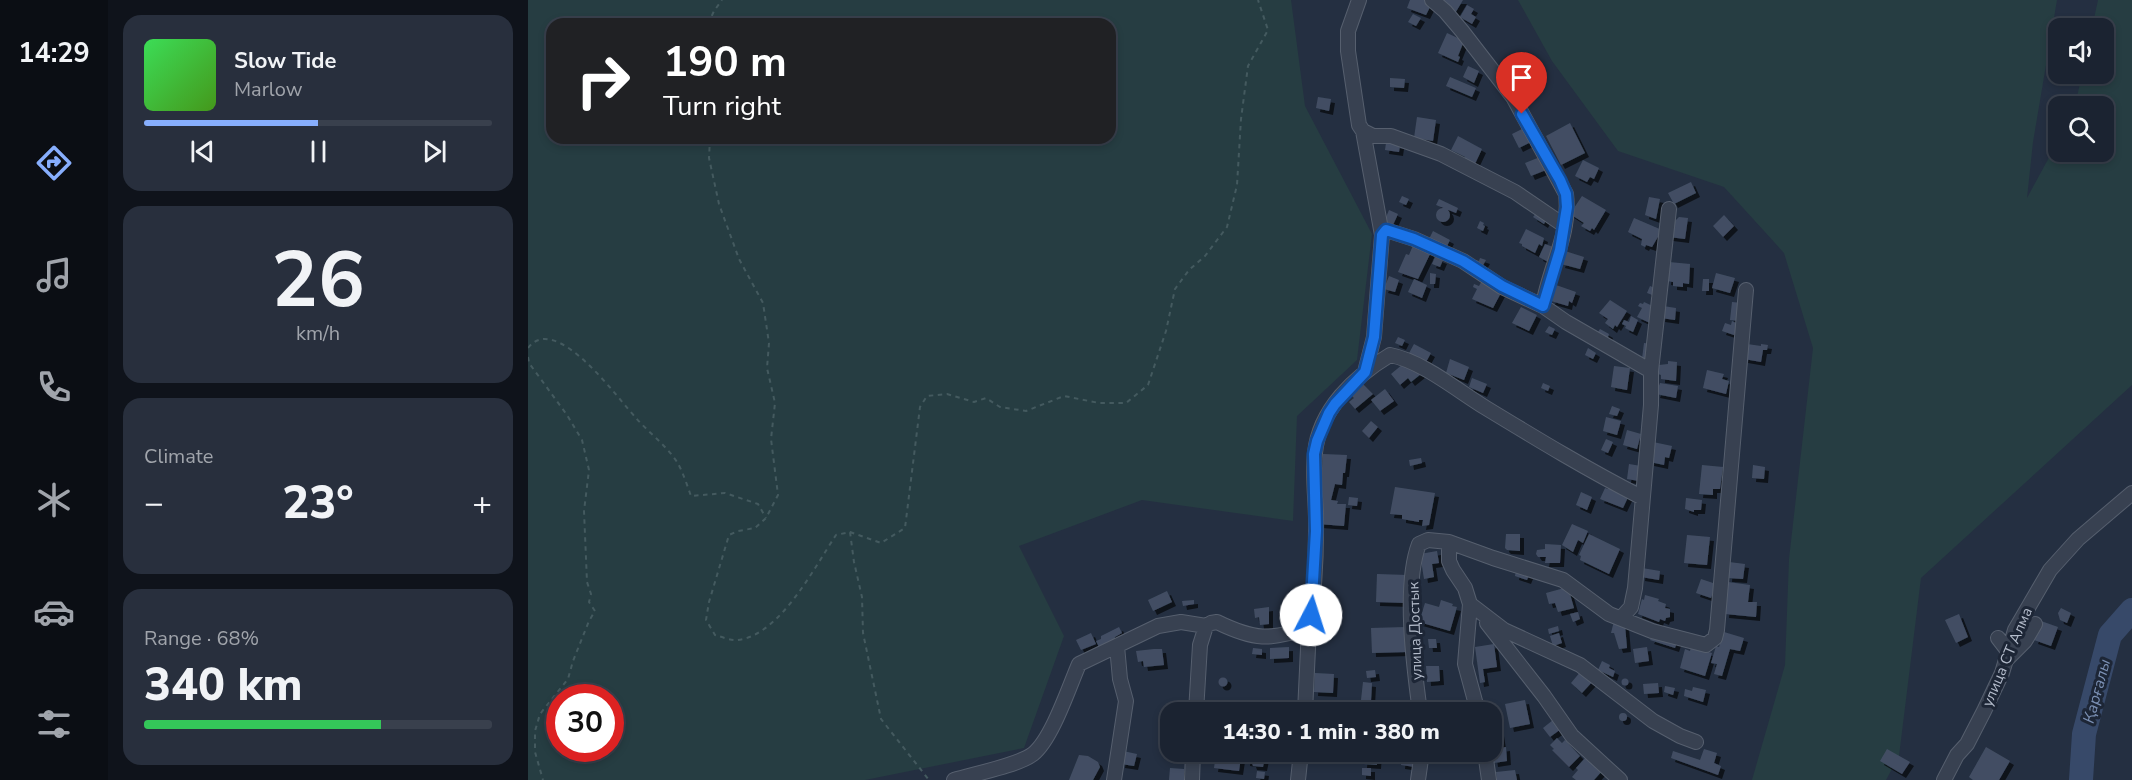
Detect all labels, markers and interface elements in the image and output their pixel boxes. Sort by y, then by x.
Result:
map controls [2048,18,2114,162]
button: sound [2048,18,2114,84]
text: 190 m [663,34,787,91]
text: 14:29 [18,35,90,72]
icon: right [564,42,642,120]
text: Slow Tide [234,46,336,76]
pin [1496,52,1547,114]
icon: arrive [1505,61,1538,94]
text: Marlow [234,76,302,103]
text: Turn right [663,88,781,125]
button: search [2048,96,2114,162]
icon: previous [186,135,219,168]
icon: pause [302,135,335,168]
icon: next [418,135,451,168]
icon: directions [33,142,75,184]
text: 26 [271,227,365,334]
icon: music [33,254,75,296]
text: km/h [296,320,340,347]
icon: phone [33,366,75,408]
text: Climate [144,443,213,470]
text: 23° [282,473,354,534]
icon: climate [33,479,75,521]
text: − [144,481,164,526]
text: + [472,481,492,526]
street label: улица Достык [1403,581,1427,681]
position arrow [1279,583,1343,647]
icon: car [33,591,75,633]
street label: улица СТ Алма [1977,604,2037,710]
text: Range · 68% [144,625,259,652]
text: 340 km [144,655,303,716]
water label: Қарғалы [2078,656,2116,726]
speed limit sign: 30 [546,684,624,762]
icon: filters [33,703,75,745]
text: 14:30 · 1 min · 380 m [1222,717,1440,747]

